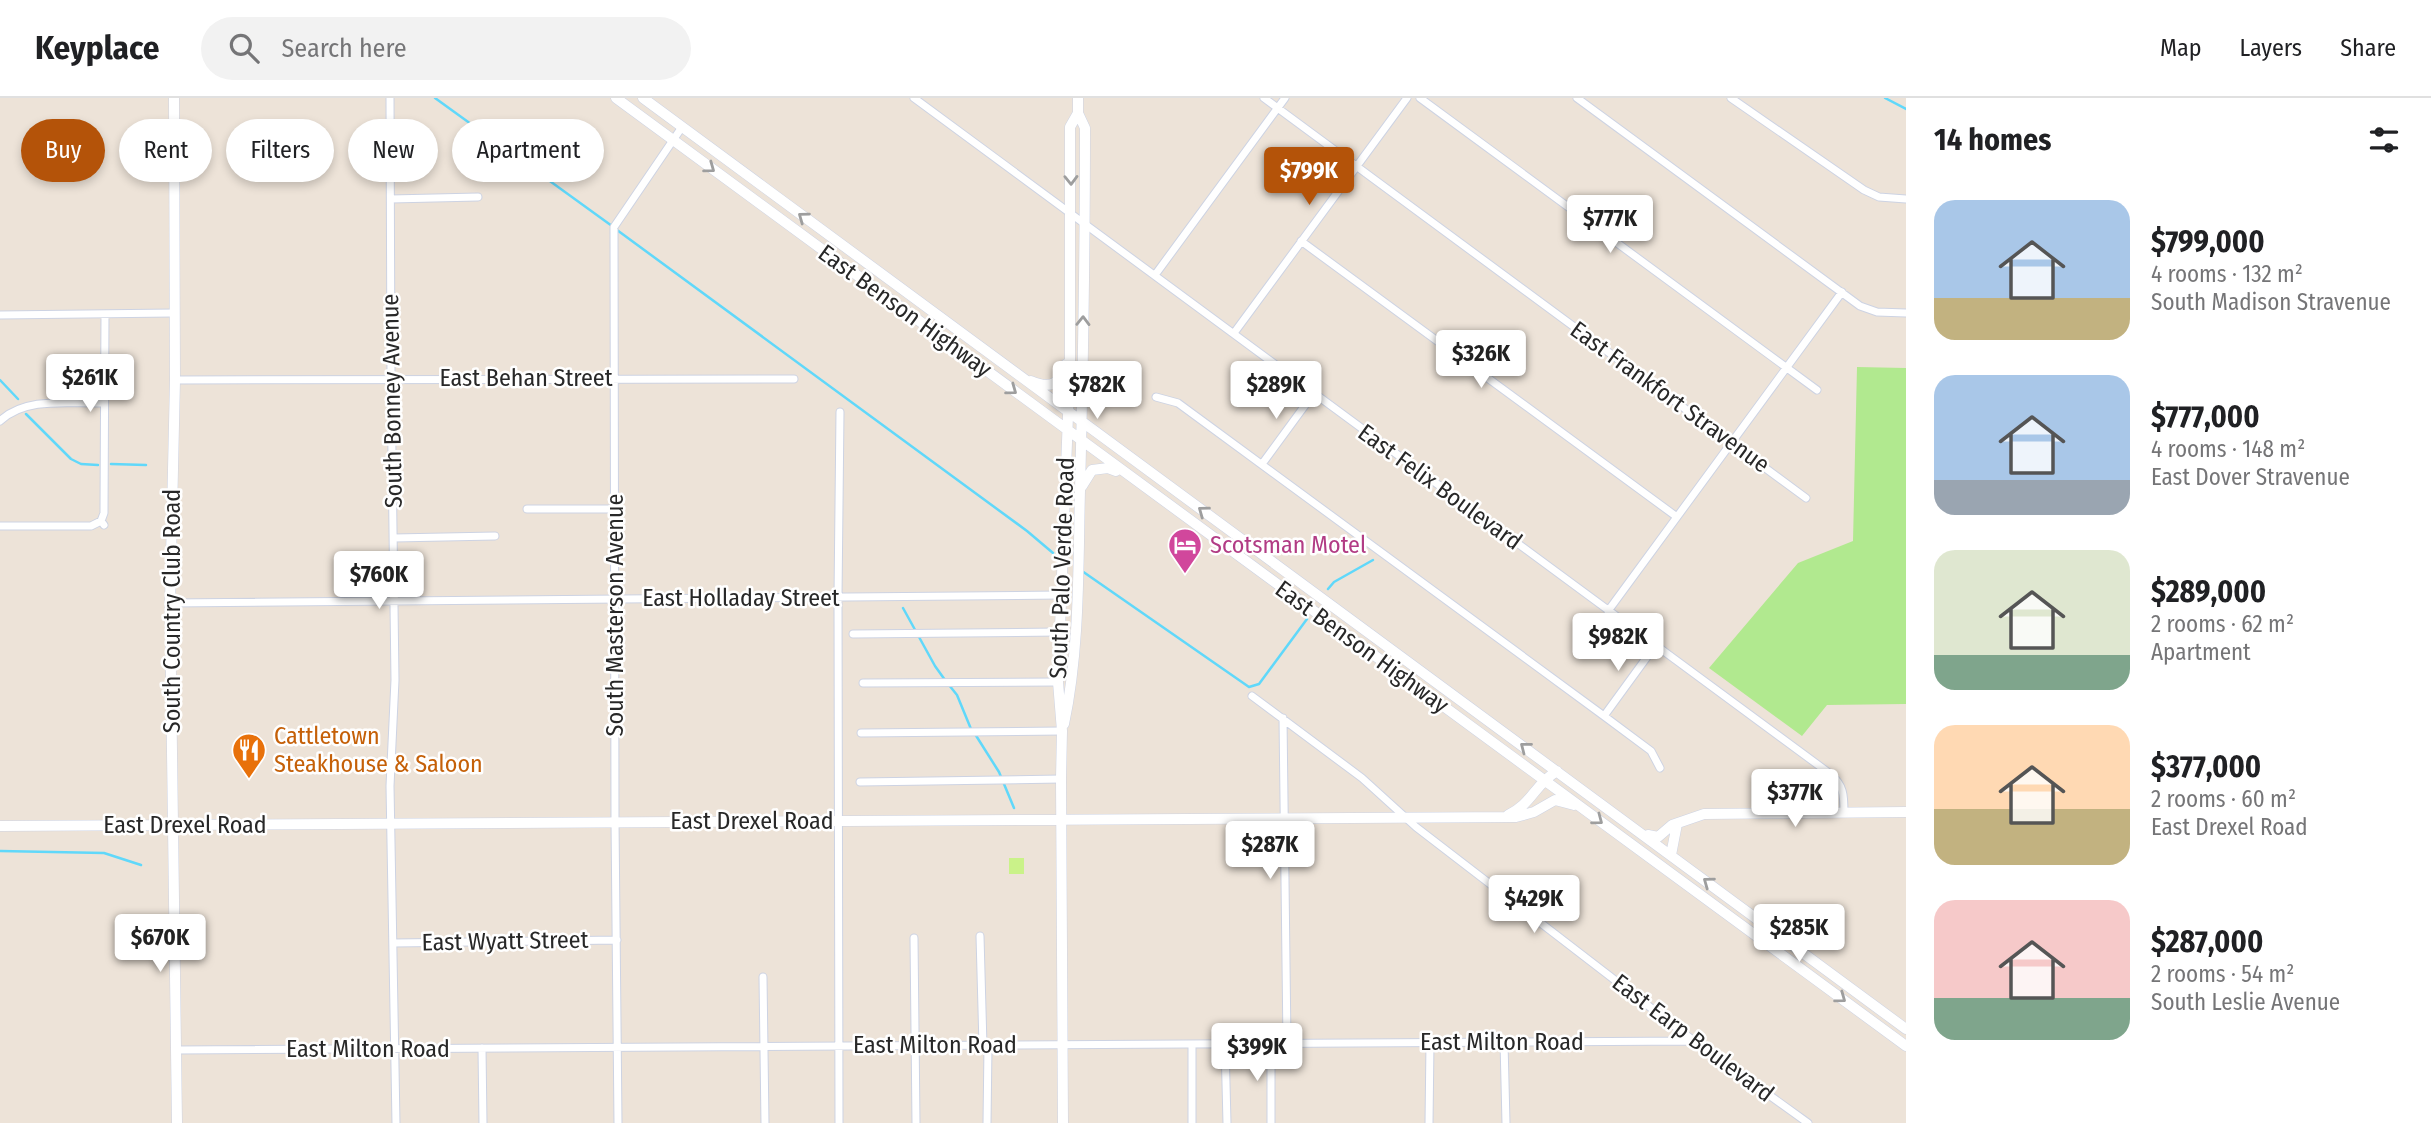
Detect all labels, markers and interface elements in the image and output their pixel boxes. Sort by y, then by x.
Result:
search box [201,17,691,80]
text: Keyplace [35,28,159,68]
icon: search [225,29,263,67]
text: Search here [281,33,407,64]
text: Map [2160,34,2202,62]
text: Layers [2240,34,2302,62]
text: Share [2340,34,2396,62]
chip: Buy [21,119,105,182]
chip: Rent [119,119,212,182]
chip: Filters [226,119,334,182]
chip: New [348,119,438,182]
chip: Apartment [452,119,604,182]
icon: filters [2365,121,2403,159]
text: 14 homes [1934,122,2051,158]
pin: $799K [1260,148,1358,207]
text: $799K [1280,156,1338,184]
one-way arrow [702,160,715,172]
one-way arrow [1063,175,1079,185]
pin: $777K [1561,195,1659,255]
text: $777K [1583,204,1637,232]
one-way arrow [798,212,810,225]
text: $799,000 [2151,224,2265,260]
icon: home [1990,228,2074,312]
street label: East Benson Highway [813,239,997,383]
text: 4 rooms · 132 m² [2151,260,2303,288]
text: South Madison Stravenue [2151,288,2391,316]
street label: South Bonney Avenue [376,294,408,508]
one-way arrow [1076,315,1091,326]
street label: East Frankfort Stravenue [1565,315,1775,479]
pin: $326K [1432,330,1530,390]
text: $326K [1452,339,1510,367]
pin: $261K [41,354,139,414]
pin: $782K [1048,362,1146,421]
pin: $289K [1227,362,1325,421]
text: $261K [62,363,118,391]
street label: East Behan Street [440,364,613,392]
text: $782K [1069,370,1125,398]
text: $289K [1246,370,1306,398]
one-way arrow [1004,382,1017,394]
text: $777,000 [2151,399,2260,435]
icon: home [1990,403,2074,487]
street label: East Felix Boulevard [1353,418,1527,556]
text: 4 rooms · 148 m² [2151,435,2305,463]
street label: South Palo Verde Road [1044,457,1080,679]
text: East Dover Stravenue [2151,463,2350,491]
street label: South Country Club Road [158,489,186,733]
street label: South Masterson Avenue [601,494,629,736]
one-way arrow [1198,507,1211,519]
hotel icon: Scotsman Motel [1166,526,1204,575]
place label: Scotsman Motel [1210,531,1366,559]
pin: $760K [330,552,428,611]
text: $760K [350,560,408,588]
text: $289,000 [2151,574,2266,610]
street label: East Benson Highway [1270,575,1454,719]
icon: home [1990,578,2074,662]
street label: East Holladay Street [642,584,840,612]
text: 2 rooms · 62 m² [2151,610,2294,638]
pin: $982K [1569,614,1667,673]
text: $982K [1588,622,1648,650]
text: Apartment [2151,638,2251,666]
place label: Cattletown Steakhouse & Saloon [274,722,483,778]
restaurant icon: Cattletown Steakhouse & Saloon [230,731,268,780]
one-way arrow [1520,742,1532,755]
text: $377,000 [2151,749,2261,785]
icon: home [1990,753,2074,837]
pin: $377K [1746,770,1844,829]
text: $377K [1767,778,1823,806]
text: 2 rooms · 60 m² [2151,785,2296,813]
street label: East Drexel Road [670,807,834,835]
street label: East Drexel Road [103,811,267,839]
one-way arrow [1590,812,1603,824]
text: East Drexel Road [2151,813,2308,841]
pin: $287K [1221,822,1319,881]
text: $287K [1242,830,1298,858]
pin: $429K [1485,876,1583,935]
one-way arrow [1703,878,1715,891]
text: $429K [1505,884,1563,912]
pin: $285K [1750,904,1848,964]
text: $285K [1770,913,1828,941]
pin: $670K [111,914,209,974]
text: $670K [131,923,189,951]
text: $287,000 [2151,924,2263,960]
street label: East Wyatt Street [421,926,589,956]
icon: home [1990,928,2074,1012]
text: 2 rooms · 54 m² [2151,960,2294,988]
street label: East Earp Boulevard [1607,968,1779,1108]
text: South Leslie Avenue [2151,988,2340,1016]
one-way arrow [1833,990,1845,1002]
pin: $399K [1208,1024,1306,1083]
street label: East Milton Road [1420,1028,1584,1056]
street label: East Milton Road [853,1031,1017,1059]
text: $399K [1227,1032,1287,1060]
street label: East Milton Road [286,1035,450,1063]

